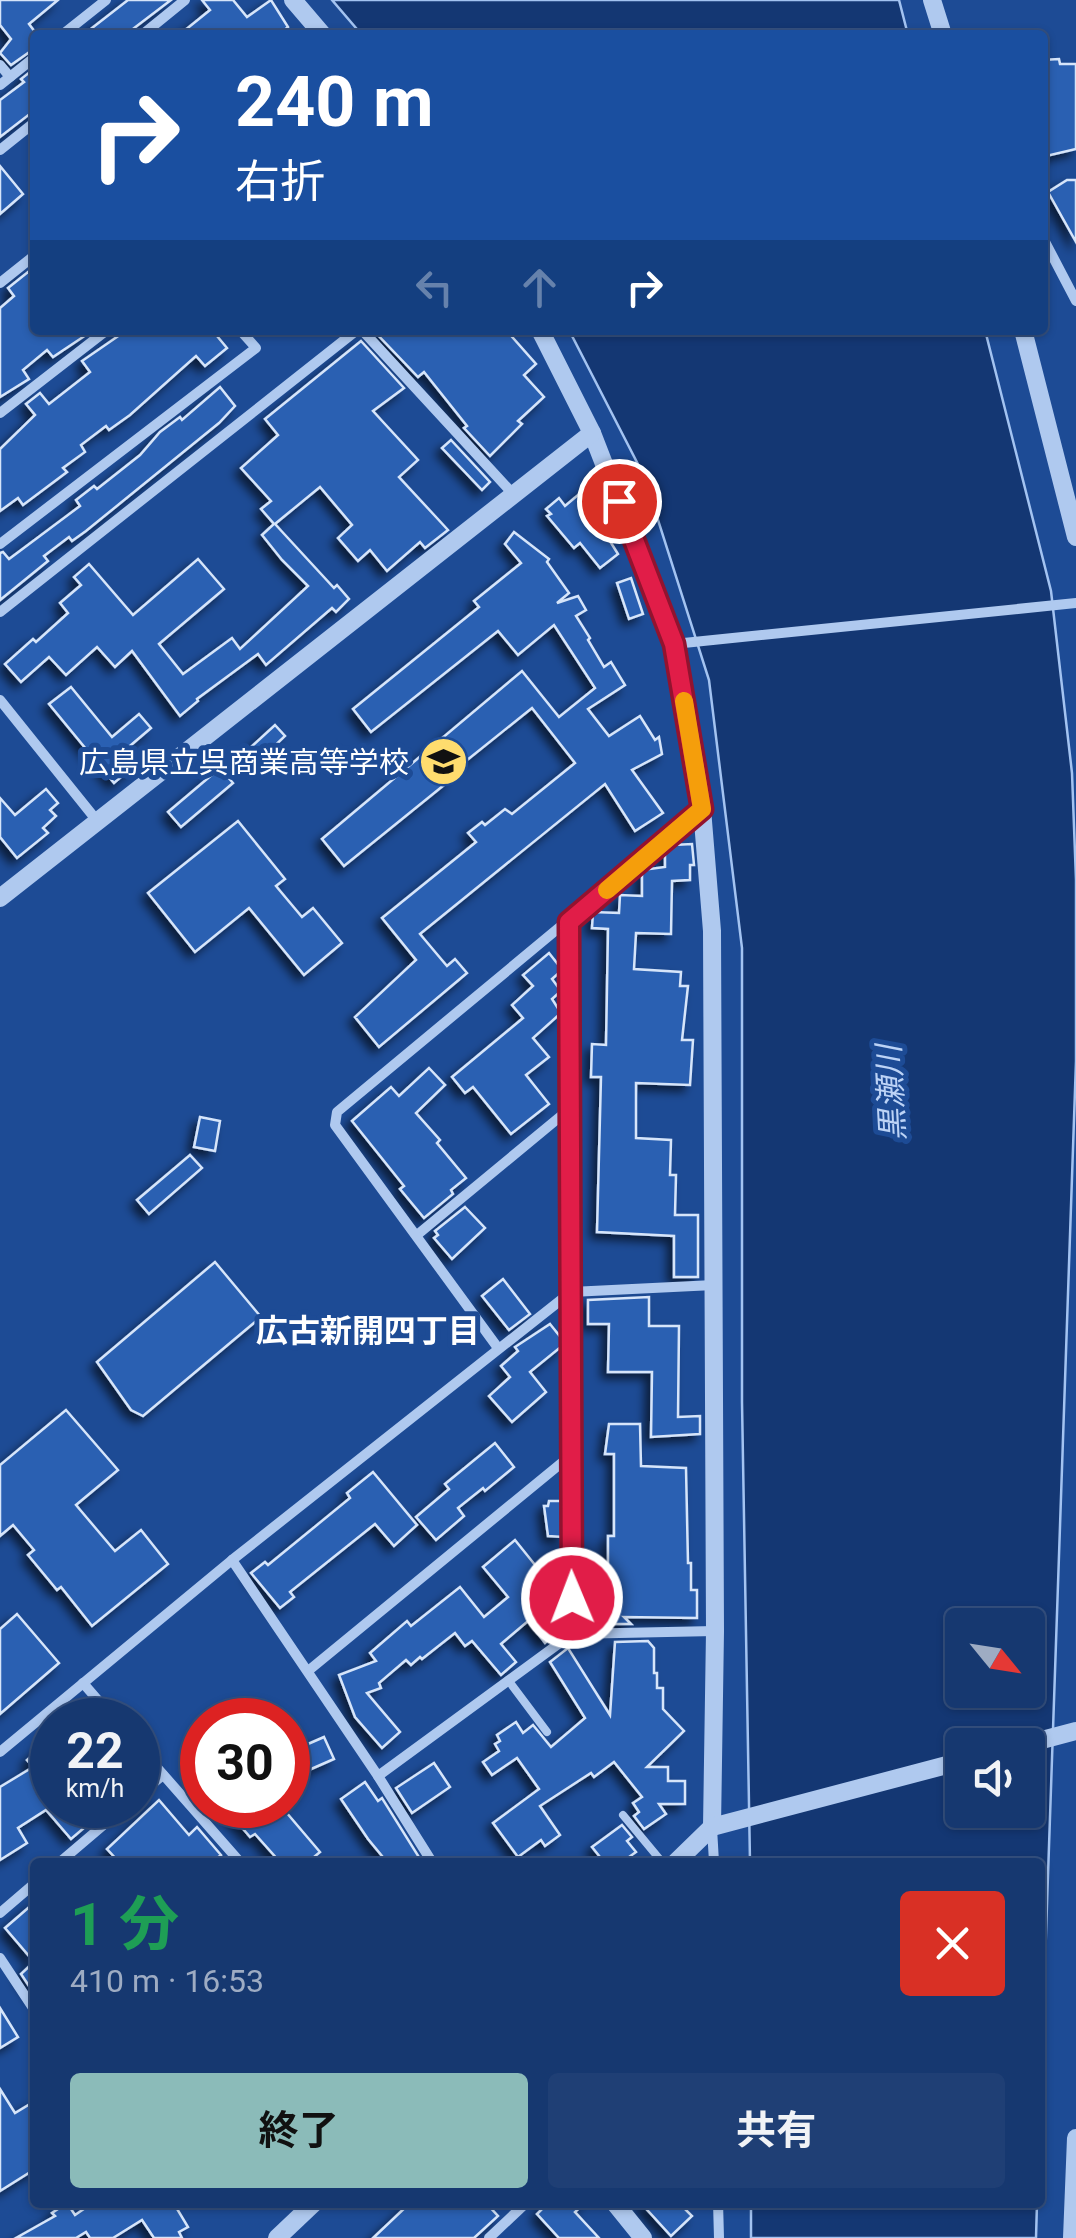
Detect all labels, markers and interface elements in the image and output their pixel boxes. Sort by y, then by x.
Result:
text: 240 m [235,61,434,143]
icon: right [70,70,200,200]
text: 右折 [235,155,325,208]
icon: left [407,260,462,315]
icon: ahead [512,260,567,315]
icon: right [617,260,672,315]
pin [577,459,662,544]
icon: arrive [592,474,647,529]
school or university icon: 広島県立呉商業高等学校 [418,736,470,788]
place label: 広島県立呉商業高等学校 [79,745,409,780]
water label: 黒瀬川 [869,1041,912,1142]
district label: 広古新開四丁目 [256,1312,480,1350]
position arrow [520,1546,624,1650]
north arrow [945,1608,1045,1708]
map controls [945,1608,1045,1828]
speed limit sign: 30 [180,1698,310,1828]
text: 22 [66,1722,124,1780]
button: sound [945,1728,1045,1828]
text: km/h [66,1774,124,1803]
text: 1 分 [70,1889,179,1960]
button: close [900,1891,1005,1996]
text: 410 m · 16:53 [70,1962,264,2000]
button: 終了 [70,2073,528,2188]
button: 共有 [548,2073,1005,2188]

